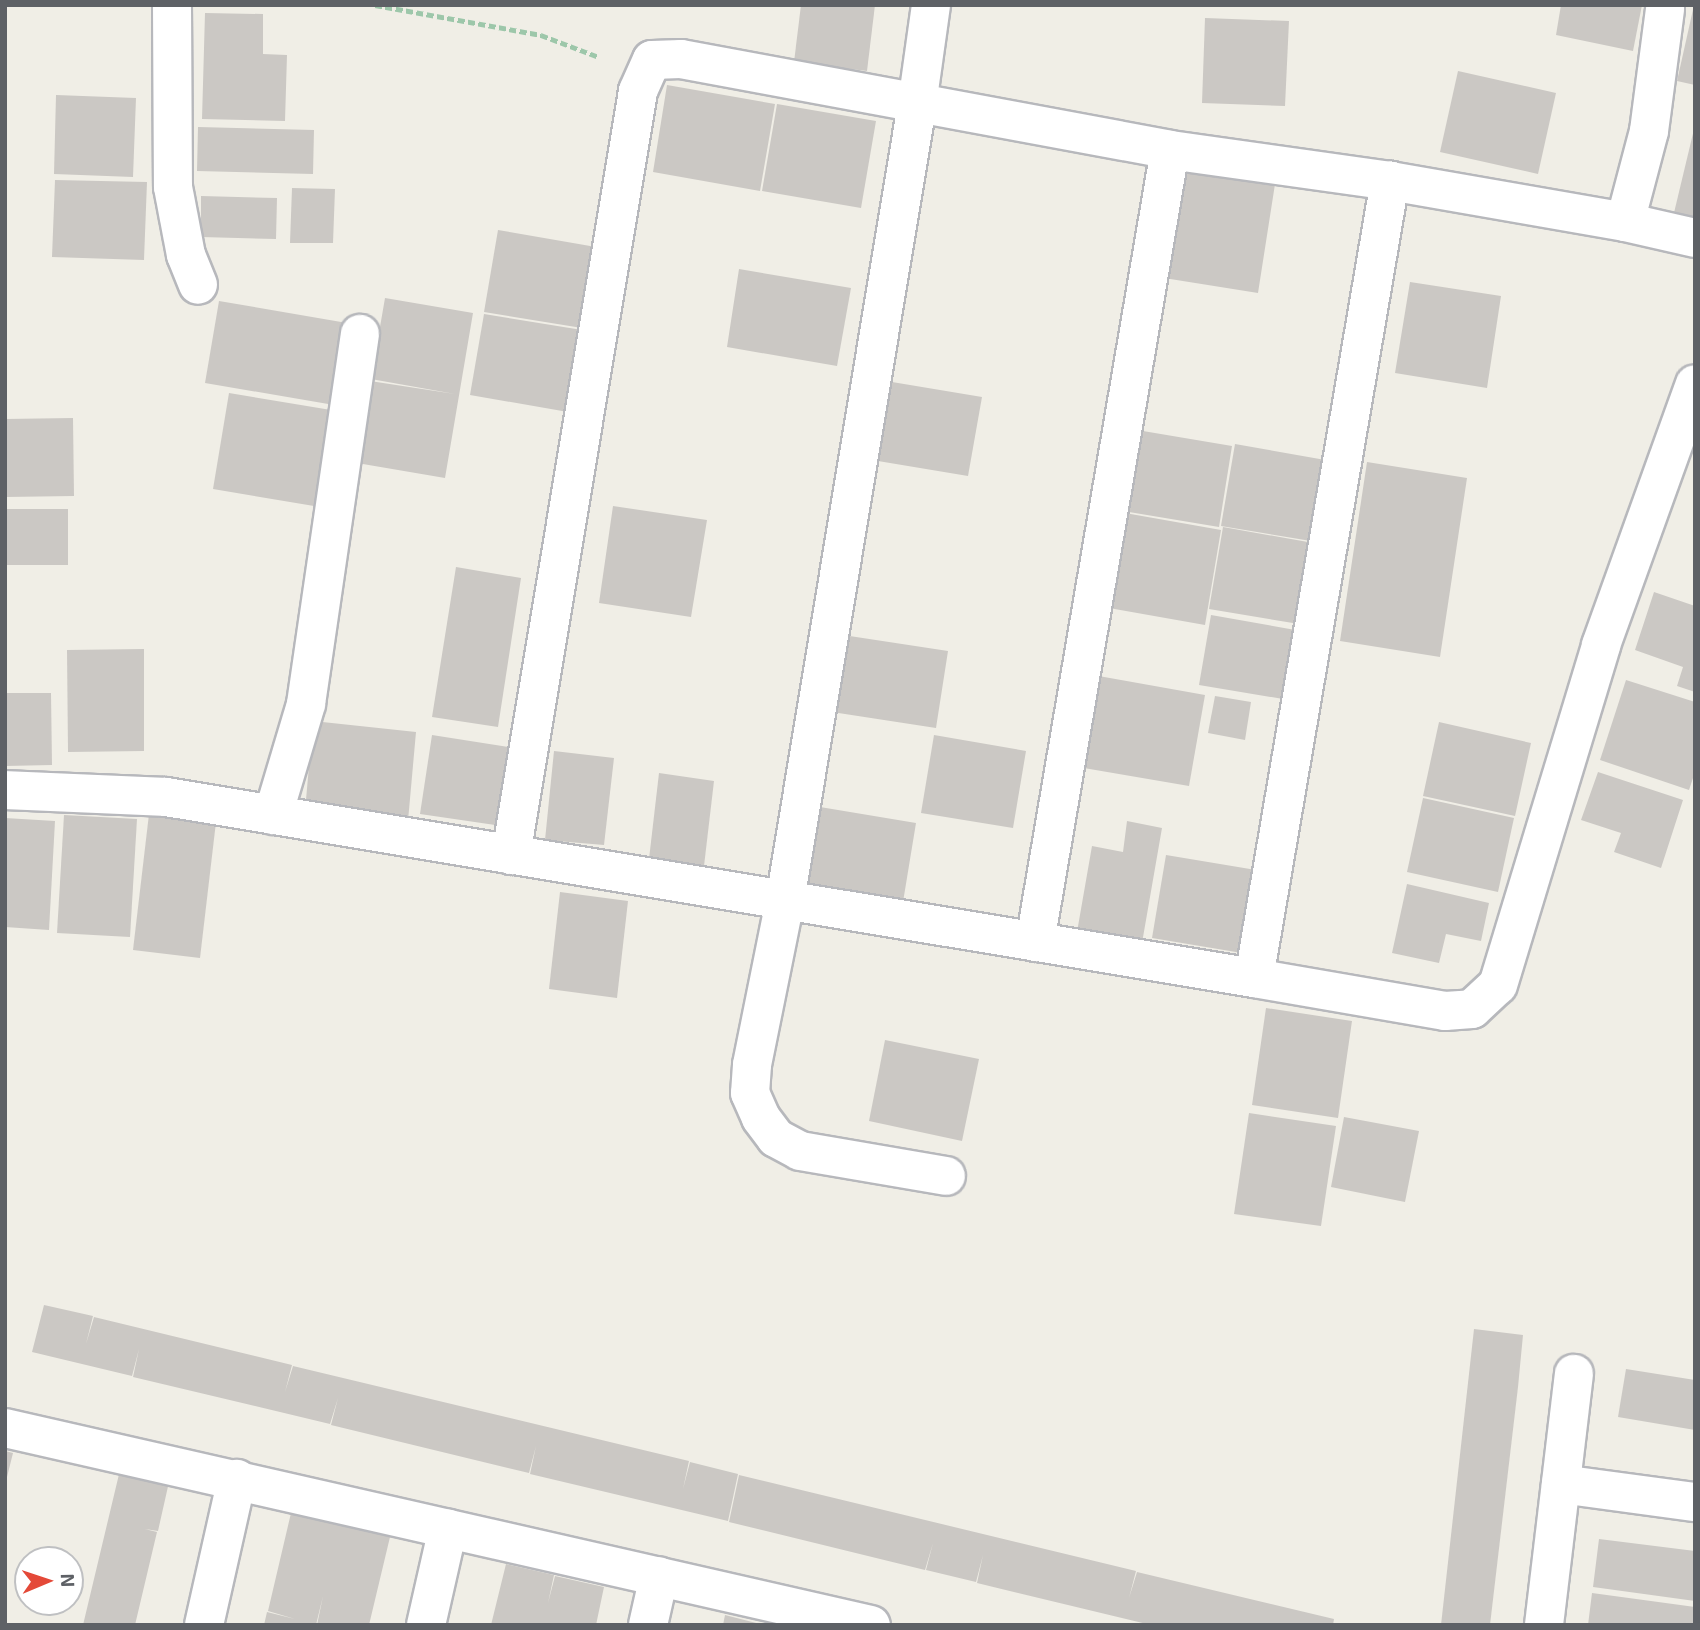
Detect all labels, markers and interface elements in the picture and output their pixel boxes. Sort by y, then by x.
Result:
north arrow [14,1546,84,1616]
text: N [57,1573,80,1588]

